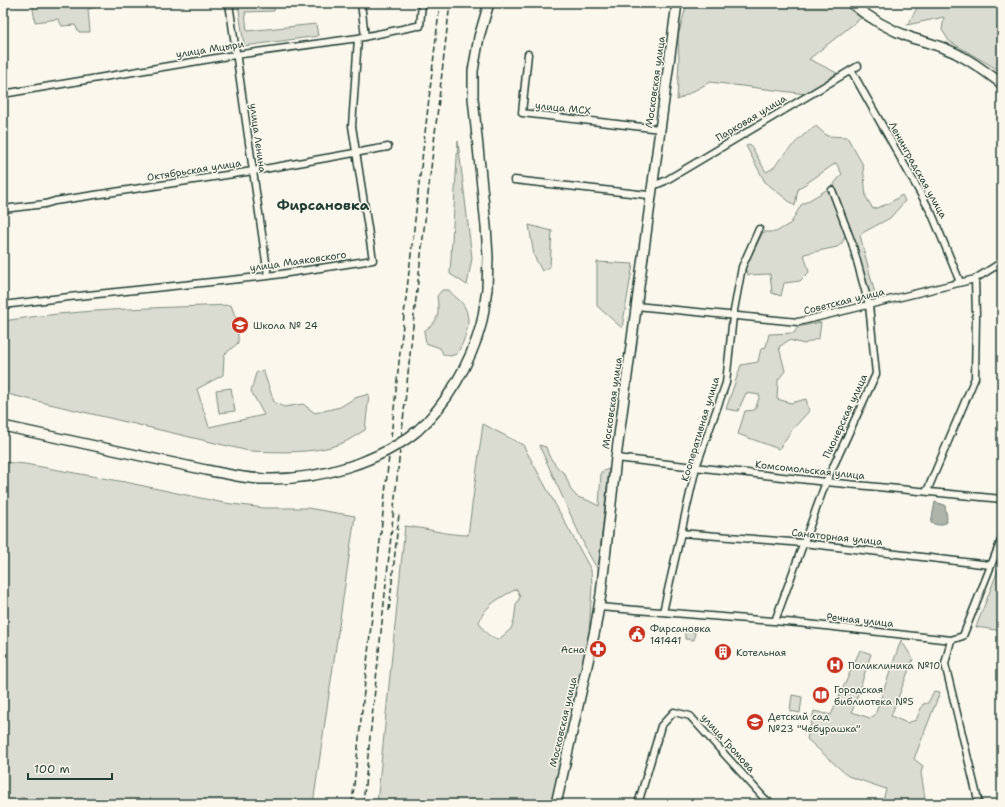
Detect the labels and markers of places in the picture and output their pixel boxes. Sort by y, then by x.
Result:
school or university icon: Школа № 24 [230,315,250,335]
place label: Школа № 24 [253,319,318,332]
place label: Фирсановка 141441 [650,622,712,647]
public building icon: Фирсановка 141441 [627,624,647,644]
pharmacy icon: Асна [588,639,608,659]
building icon: Котельная [713,642,733,662]
place label: Асна [561,643,586,656]
place label: Котельная [736,646,786,659]
hospital icon: Поликлиника №10 [825,655,845,675]
place label: Поликлиника №10 [848,659,940,672]
place label: Городская библиотека №5 [834,683,914,708]
library icon: Городская библиотека №5 [811,685,831,705]
place label: Детский сад №23 "Чебурашка" [768,710,860,735]
school or university icon: Детский сад №23 "Чебурашка" [745,712,765,732]

